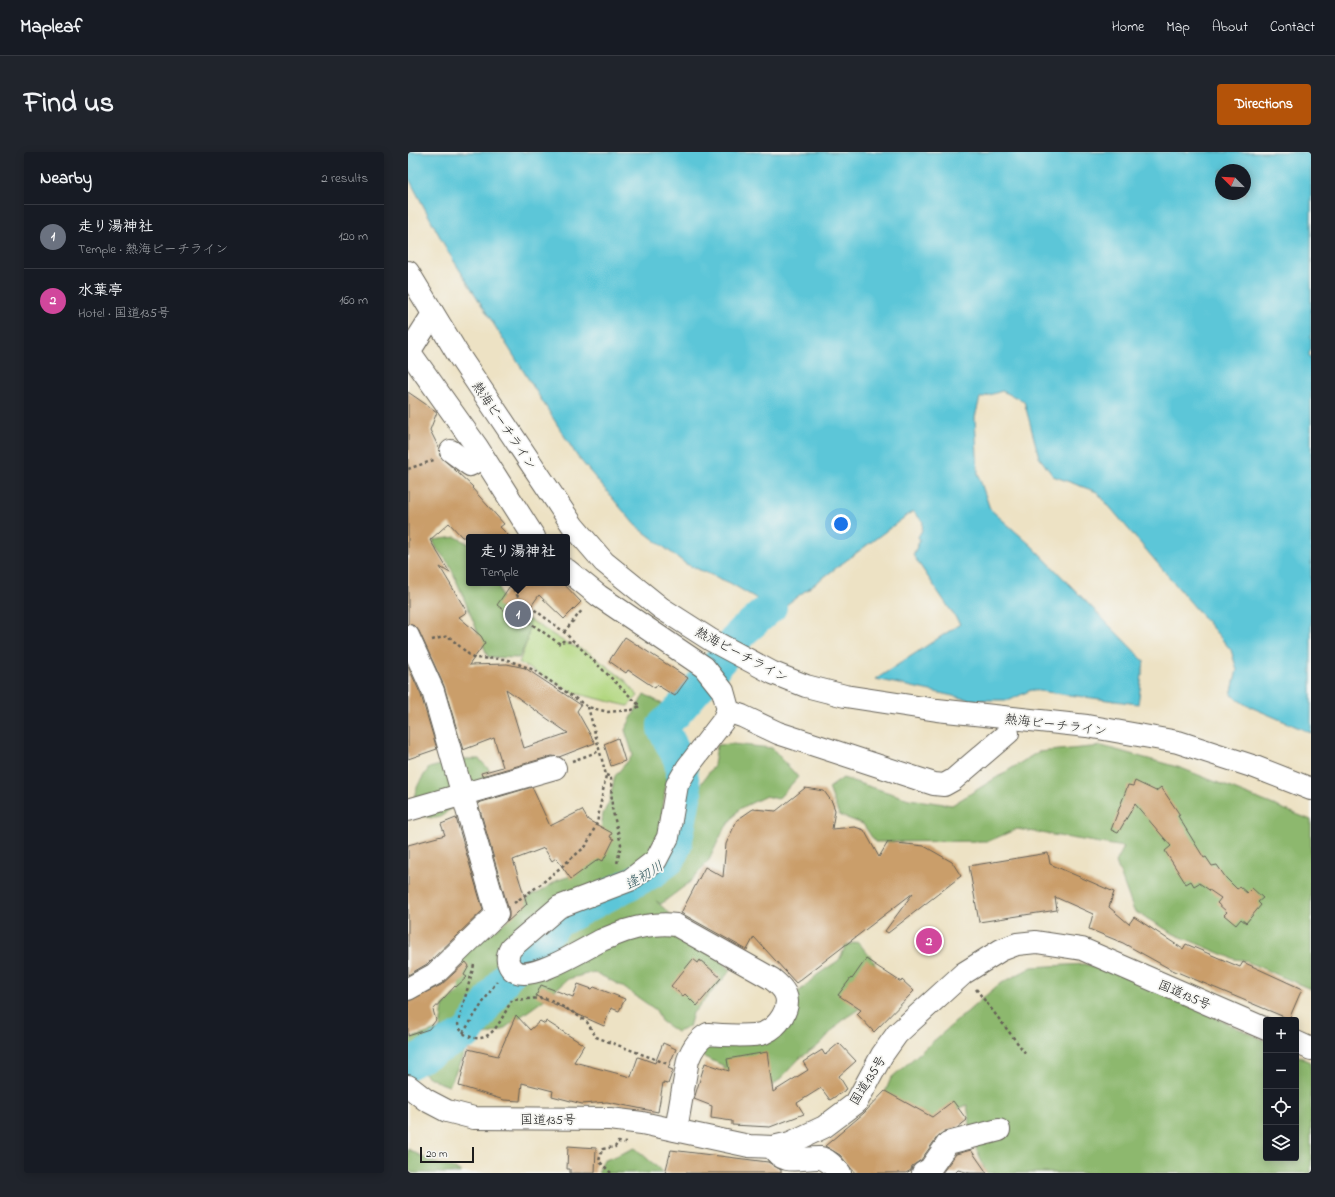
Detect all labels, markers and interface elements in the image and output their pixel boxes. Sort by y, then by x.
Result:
text: Mapleaf [20,14,82,41]
text: Home [1112,17,1144,38]
text: Map [1166,17,1190,38]
text: About [1212,17,1248,38]
text: Contact [1270,17,1315,38]
text: Find us [24,84,114,125]
button: Directions [1217,84,1311,125]
north arrow [1215,164,1251,200]
text: Nearby [40,166,92,191]
text: 2 results [321,169,368,188]
text: 走り湯神社 [78,216,153,238]
text: 1 [51,227,55,246]
text: 120 m [338,227,368,246]
text: Temple · 熱海ビーチライン [78,240,228,259]
text: 水葉亭 [78,280,123,302]
text: 2 [50,291,56,310]
text: 160 m [339,291,368,310]
text: Hotel · 国道135号 [78,304,170,323]
street label: 熱海ビーチライン [467,378,540,474]
your location [831,514,851,534]
popup [466,534,570,586]
text: 走り湯神社 [480,541,556,563]
text: Temple [480,563,519,582]
pin: 1 [505,599,531,629]
street label: 熱海ビーチライン [691,623,791,688]
street label: 熱海ビーチライン [1004,710,1108,741]
water label: 逢初川 [621,856,668,896]
pin: 2 [916,926,942,956]
street label: 国道135号 [1155,976,1214,1015]
map controls [1263,1017,1299,1161]
button: + [1263,1017,1299,1053]
street label: 国道135号 [845,1052,891,1110]
button: − [1263,1053,1299,1089]
button: locate [1263,1089,1299,1125]
street label: 国道135号 [520,1111,576,1130]
button: layers [1263,1125,1299,1161]
scale bar [420,1145,474,1164]
text: 20 m [426,1146,448,1162]

